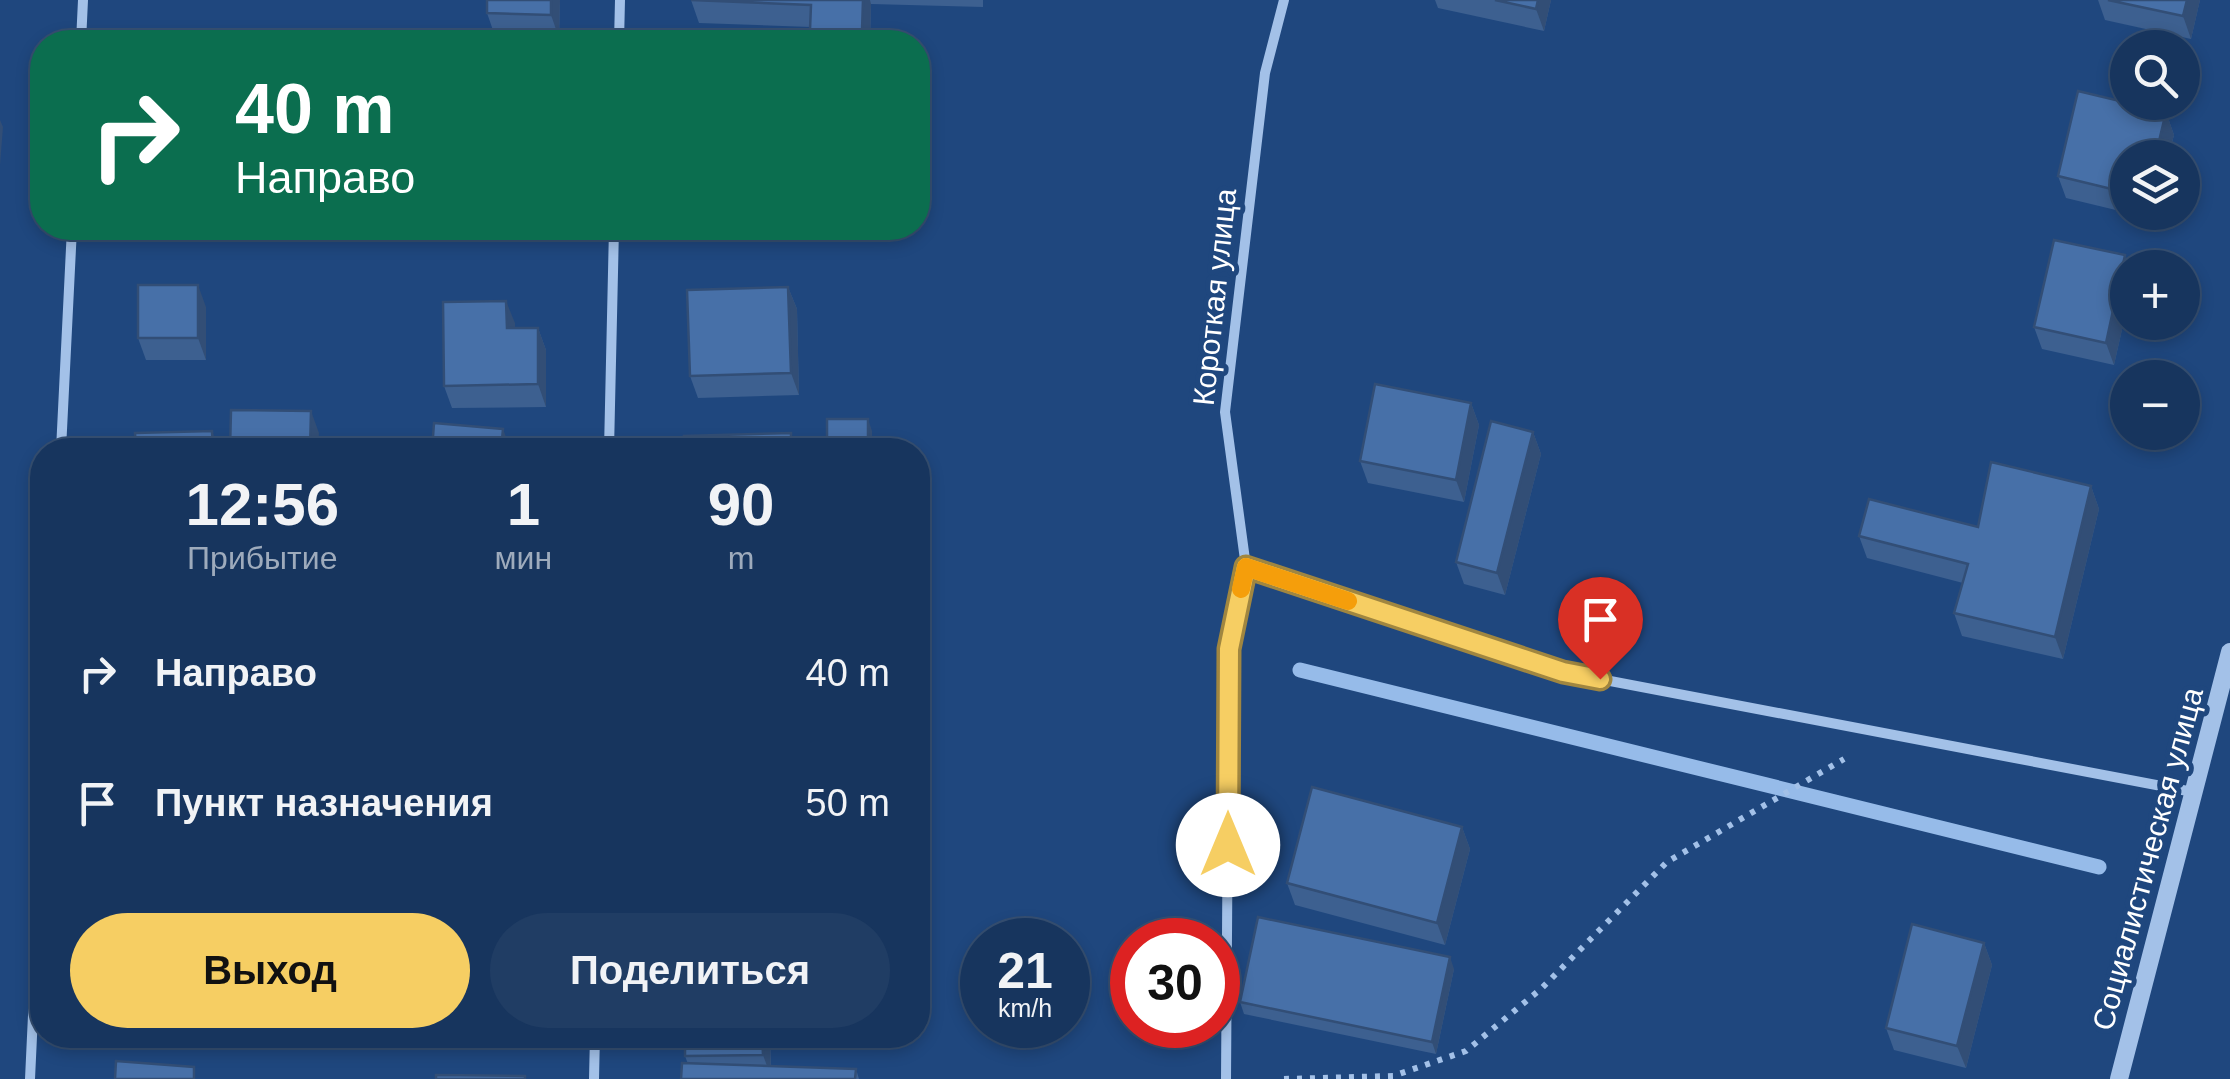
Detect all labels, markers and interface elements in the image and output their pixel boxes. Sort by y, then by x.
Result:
map controls [2110,30,2200,450]
button: search [2110,30,2200,120]
icon: right [70,70,200,200]
text: 40 m [235,70,395,148]
button: layers [2110,140,2200,230]
text: Направо [235,152,415,203]
street label: Короткая улица [1187,186,1242,407]
button: + [2110,250,2200,340]
button: − [2110,360,2200,450]
text: 12:56 [186,471,339,538]
text: 1 [507,471,540,538]
text: 90 [708,471,774,538]
text: Прибытие [187,540,337,576]
text: мин [495,540,552,576]
text: m [728,540,754,576]
pin [1558,577,1643,680]
icon: arrive [1573,592,1628,647]
icon: right [70,646,125,701]
text: Направо [155,652,317,694]
text: 40 m [806,652,890,694]
street label: Социалистическая улица [2086,684,2209,1034]
icon: arrive [70,776,125,831]
text: Пункт назначения [155,782,493,824]
text: 50 m [806,782,890,824]
position arrow [1176,793,1280,897]
button: Выход [70,913,470,1028]
button: Поделиться [490,913,890,1028]
speed limit sign: 30 [1110,918,1240,1048]
text: 21 [997,943,1053,999]
text: km/h [998,994,1052,1022]

